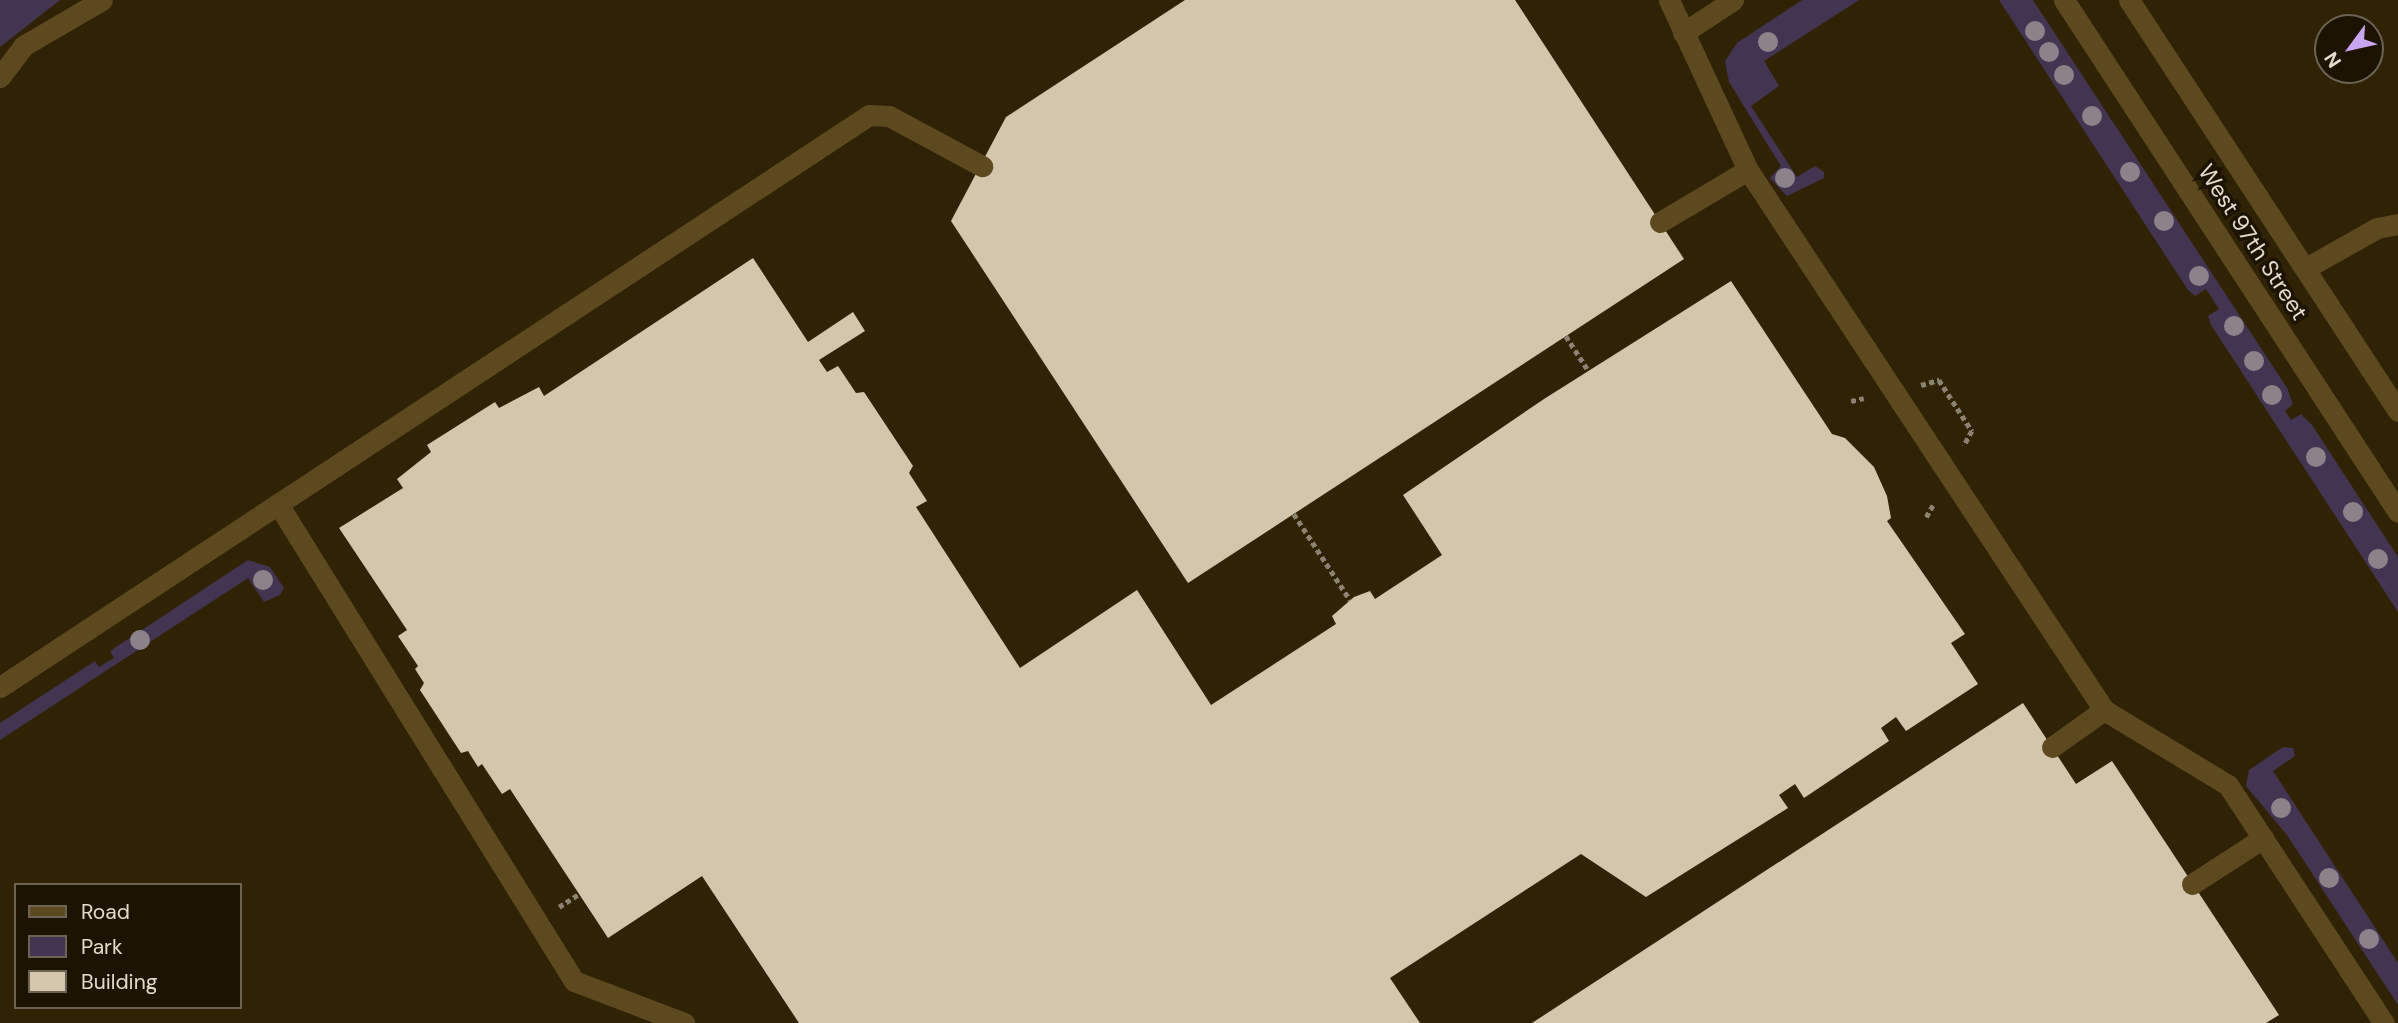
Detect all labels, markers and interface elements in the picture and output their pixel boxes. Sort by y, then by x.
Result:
north arrow [2314,14,2384,84]
text: N [2318,47,2347,72]
street label: West 97th Street [2192,159,2314,325]
legend [14,883,242,1009]
text: Road [81,898,130,926]
text: Park [81,933,122,961]
text: Building [81,968,157,996]

